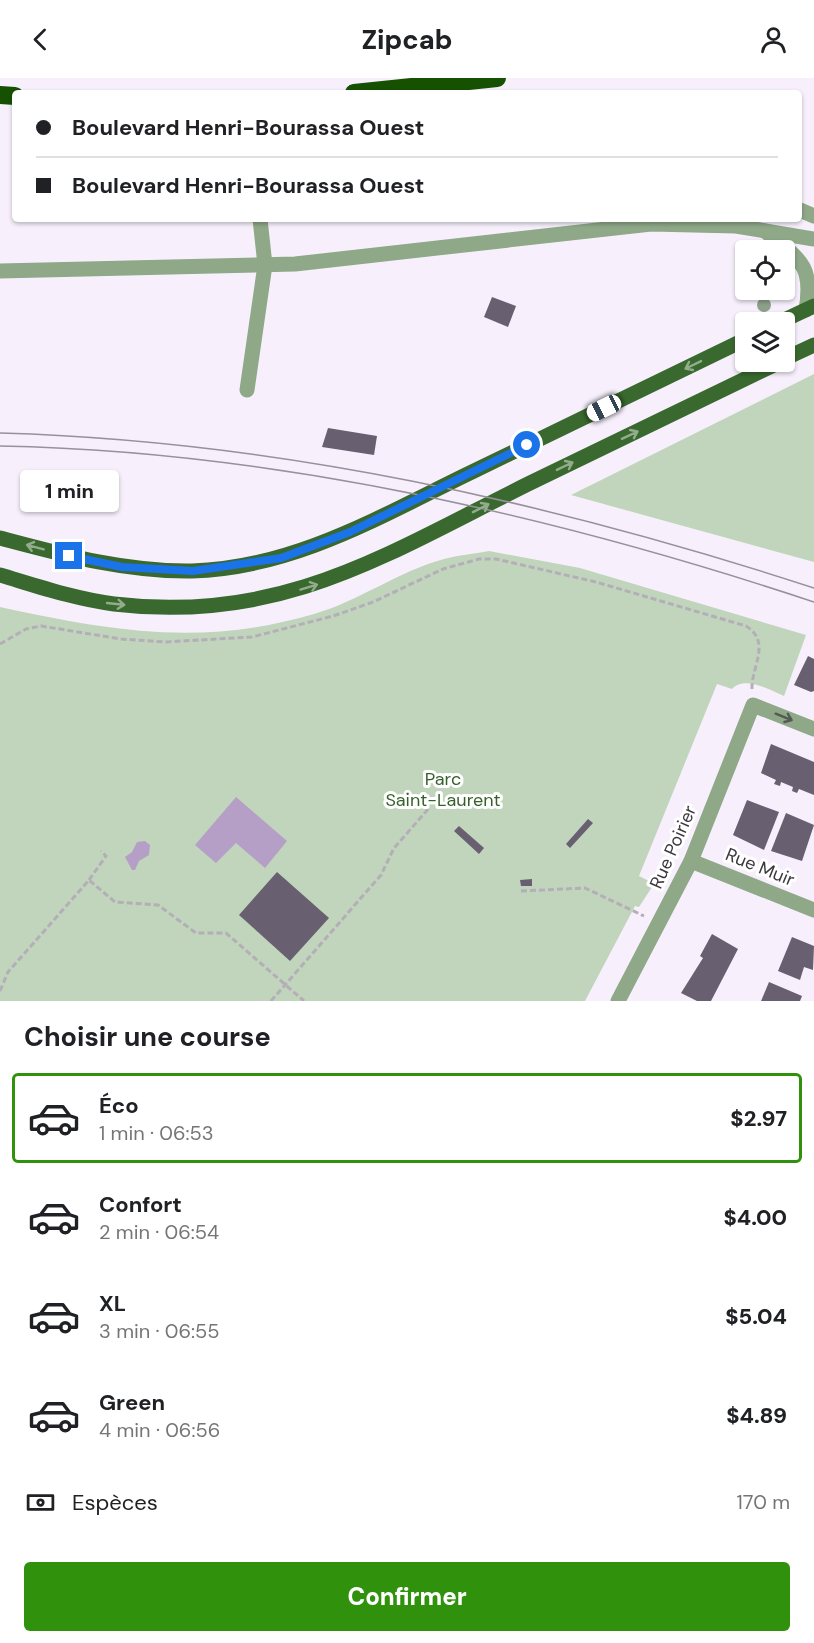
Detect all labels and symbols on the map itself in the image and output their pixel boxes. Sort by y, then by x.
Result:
one-way arrow [684,359,702,371]
car [584,392,624,424]
one-way arrow [620,429,638,441]
route start [513,431,540,458]
one-way arrow [556,460,574,472]
callout: 1 min [20,469,118,511]
one-way arrow [472,502,490,514]
one-way arrow [25,541,44,553]
route end [55,542,82,569]
one-way arrow [299,581,318,592]
one-way arrow [106,598,126,609]
one-way arrow [774,712,792,723]
park label: Parc Saint-Laurent [385,767,501,812]
street label: Rue Poirier [644,801,702,892]
street label: Rue Muir [722,842,798,892]

